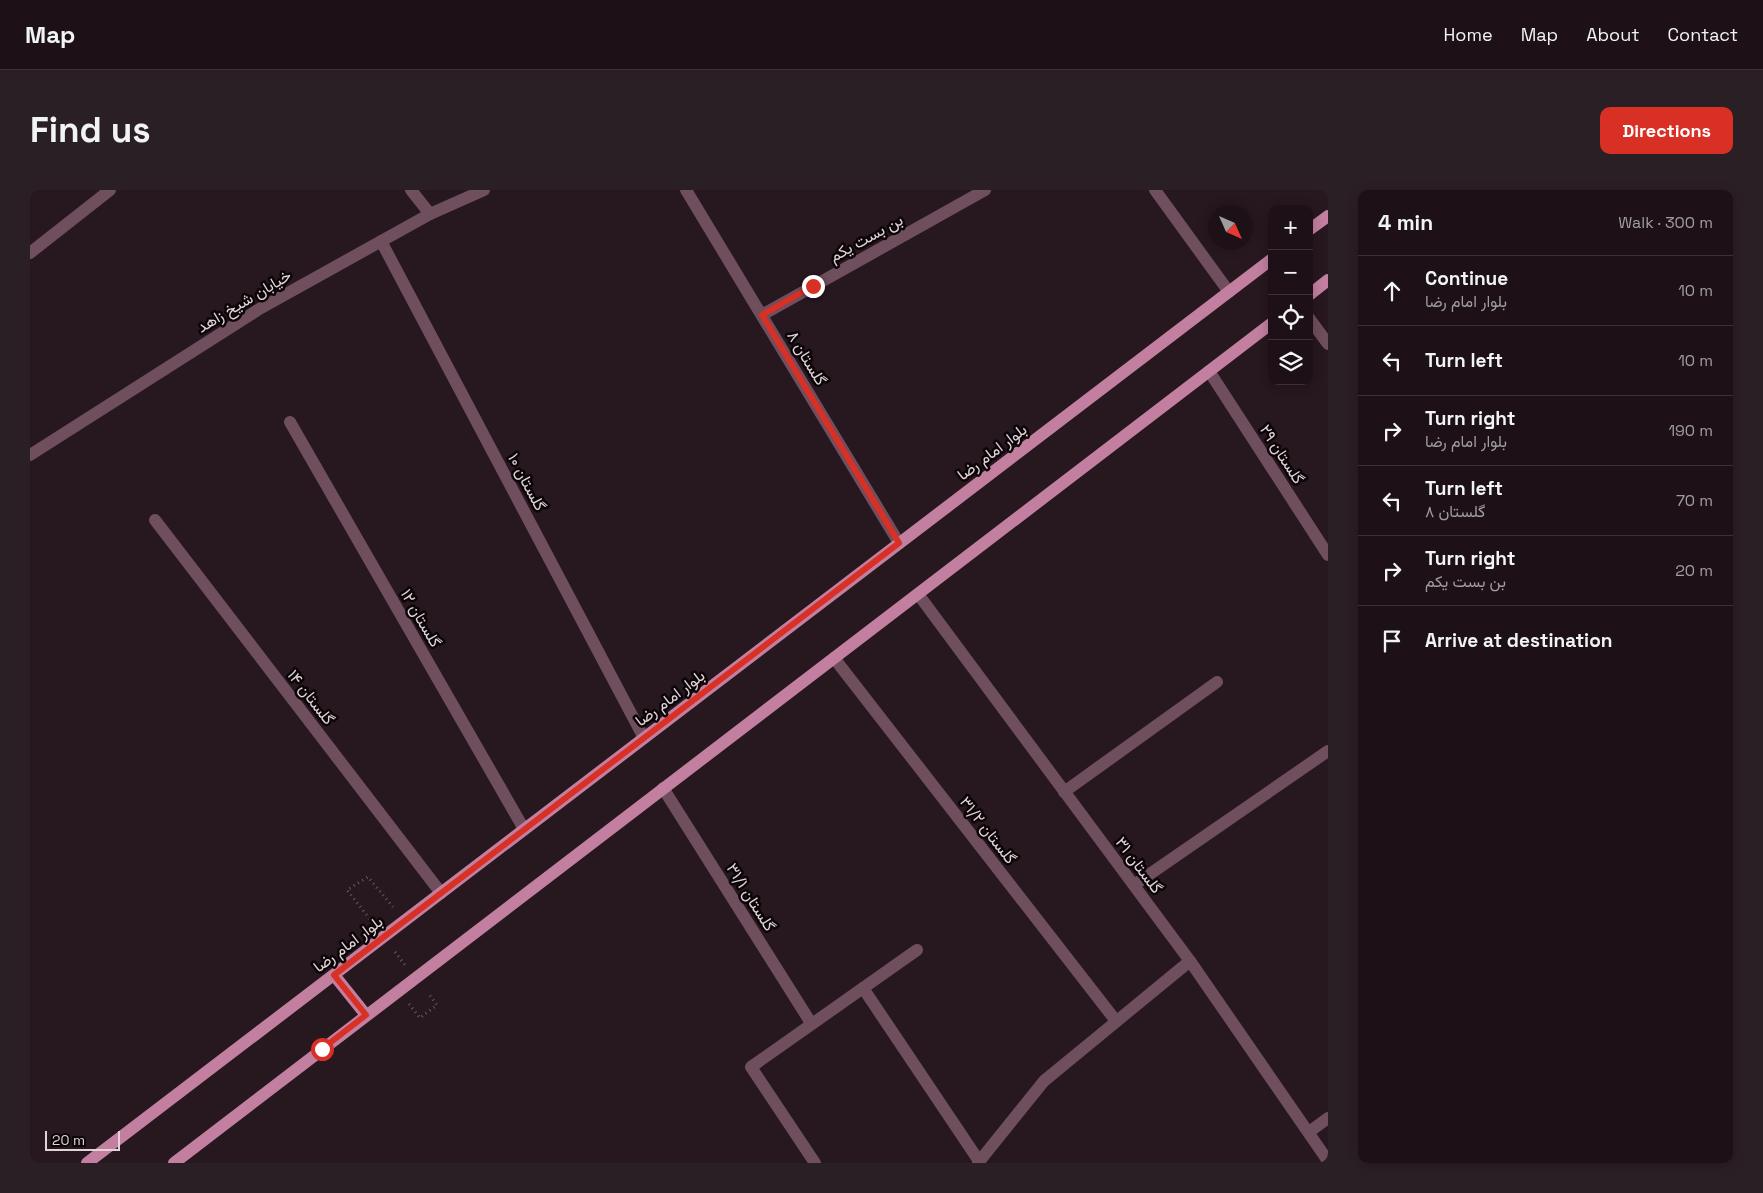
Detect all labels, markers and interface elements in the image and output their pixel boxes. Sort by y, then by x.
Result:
text: Map [25,19,75,50]
text: Home [1444,23,1493,46]
text: Map [1521,23,1558,46]
text: About [1586,23,1640,46]
text: Contact [1668,23,1738,46]
button: Directions [1600,107,1733,154]
text: Find us [30,108,151,152]
north arrow [1208,205,1253,250]
map controls [1268,205,1313,385]
button: + [1268,205,1313,250]
street label: بن بست یکم [826,209,906,267]
text: 4 min [1378,209,1433,236]
text: Walk · 300 m [1618,212,1713,233]
button: − [1268,250,1313,295]
street label: خیابان شیخ زاهد [193,264,296,338]
text: Continue [1425,266,1508,291]
route end [802,275,825,298]
icon: ahead [1378,277,1406,305]
text: 10 m [1678,280,1713,301]
text: بلوار امام رضا [1425,291,1507,312]
button: locate [1268,295,1313,340]
street label: گلستان ۸ [782,327,832,389]
button: layers [1268,340,1313,385]
icon: left [1378,347,1406,375]
text: Turn left [1425,348,1503,373]
text: 10 m [1678,350,1713,371]
text: Turn right [1425,406,1515,431]
icon: right [1378,417,1406,445]
street label: بلوار امام رضا [953,419,1031,485]
street label: گلستان ۲۹ [1255,420,1309,488]
text: 190 m [1668,420,1713,441]
text: بلوار امام رضا [1425,431,1507,452]
street label: گلستان ۱۰ [503,450,551,514]
text: Turn left [1425,476,1503,501]
icon: left [1378,487,1406,515]
text: 70 m [1676,490,1713,511]
text: گلستان ۸ [1425,501,1485,522]
text: Turn right [1425,546,1515,571]
icon: right [1378,557,1406,585]
text: 20 m [1675,560,1713,581]
text: بن بست یکم [1425,571,1506,592]
street label: گلستان ۱۲ [396,585,446,651]
icon: arrive [1378,627,1406,655]
text: Arrive at destination [1425,628,1613,653]
street label: گلستان ۱۴ [283,665,339,729]
street label: بلوار امام رضا [631,665,709,731]
street label: گلستان ۳۱/۲ [955,792,1021,868]
street label: گلستان ۳۱ [1111,832,1167,898]
street label: گلستان ۳۱/۱ [722,859,780,935]
street label: بلوار امام رضا [309,911,387,977]
route start [311,1038,334,1061]
scale bar [45,1128,120,1151]
text: 20 m [52,1131,85,1149]

